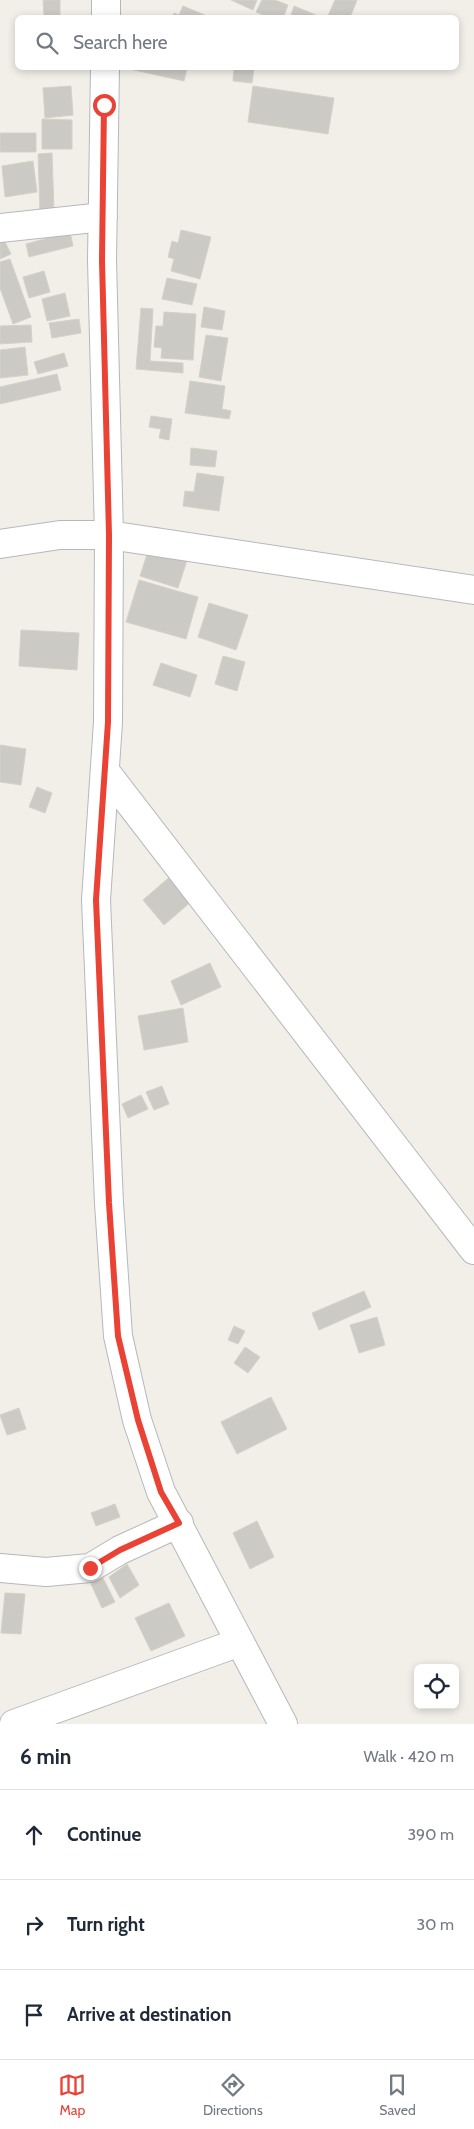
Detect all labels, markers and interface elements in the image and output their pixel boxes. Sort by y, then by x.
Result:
search box [15,15,459,70]
icon: search [33,29,61,57]
text: Search here [73,31,167,54]
route start [93,94,116,117]
route end [79,1557,102,1580]
map controls [414,1664,459,1709]
button: locate [414,1664,459,1709]
text: 6 min [20,1744,71,1769]
text: Walk · 420 m [363,1747,454,1766]
icon: ahead [20,1821,48,1849]
text: Continue [67,1823,141,1846]
text: 390 m [407,1825,454,1844]
icon: right [20,1911,48,1939]
text: Turn right [67,1913,145,1936]
text: 30 m [417,1915,454,1934]
icon: arrive [20,2001,48,2029]
text: Arrive at destination [67,2003,231,2026]
tab: Map [58,2071,86,2119]
tab: Directions [203,2071,263,2119]
tab: Saved [379,2071,416,2119]

